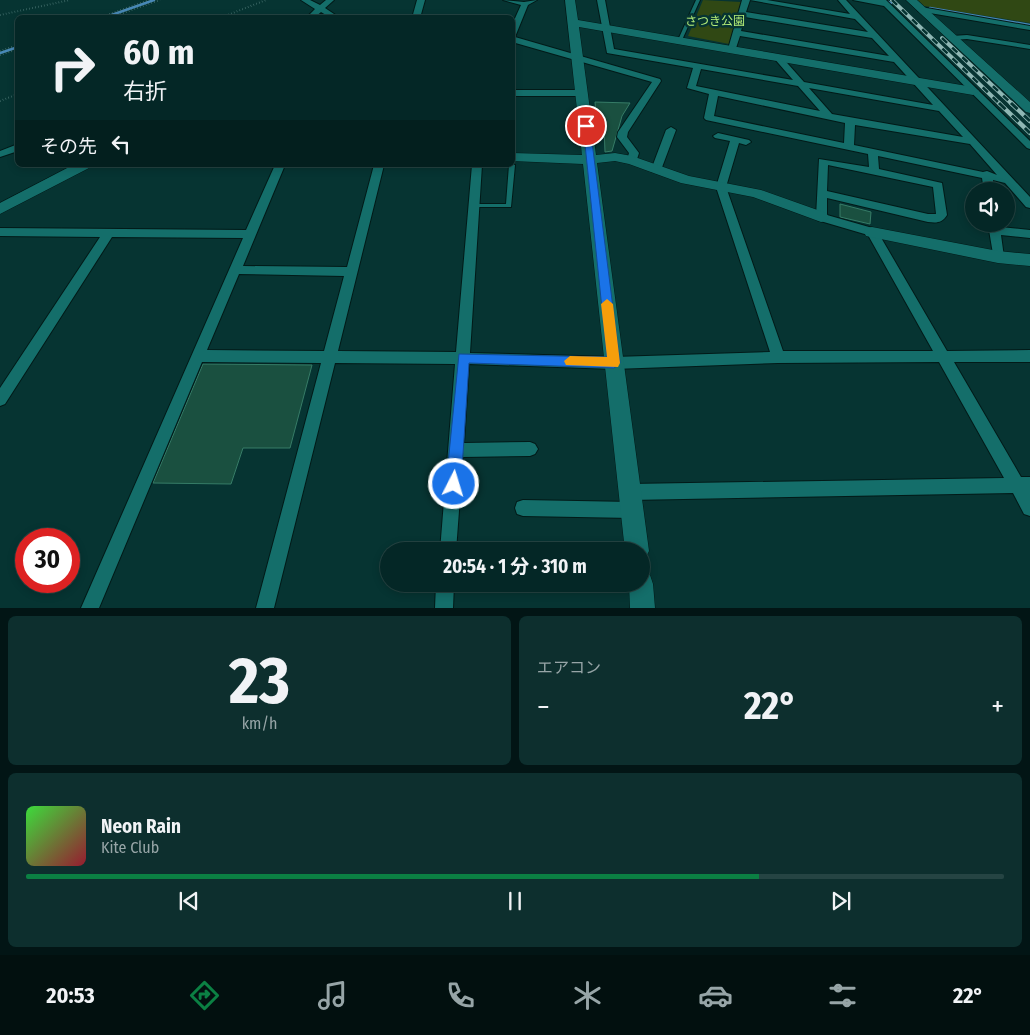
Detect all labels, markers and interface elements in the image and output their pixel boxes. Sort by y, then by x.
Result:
park label: さつき公園 [685,14,745,28]
text: 60 m [123,31,194,73]
icon: right [40,35,105,100]
text: 右折 [123,78,167,105]
pin [565,105,607,147]
icon: arrive [572,112,600,140]
icon: left [107,130,135,158]
text: その先 [40,135,97,158]
map controls [965,182,1015,232]
button: sound [965,182,1015,232]
position arrow [427,457,479,509]
speed limit sign: 30 [15,528,80,593]
text: 20:54 · 1 分 · 310 m [443,555,587,578]
text: 23 [229,642,290,720]
text: エアコン [537,658,601,677]
text: 22° [744,683,797,729]
text: − [537,690,550,723]
text: + [991,690,1004,723]
text: km/h [242,714,277,733]
text: Neon Rain [101,815,181,838]
text: Kite Club [101,838,159,857]
icon: previous [175,887,203,915]
icon: pause [501,887,529,915]
icon: next [827,887,855,915]
icon: directions [187,978,222,1013]
icon: music [315,978,350,1013]
icon: phone [443,978,478,1013]
icon: climate [570,978,605,1013]
icon: car [698,978,733,1013]
icon: filters [825,978,860,1013]
text: 20:53 [46,982,95,1009]
text: 22° [953,982,984,1009]

